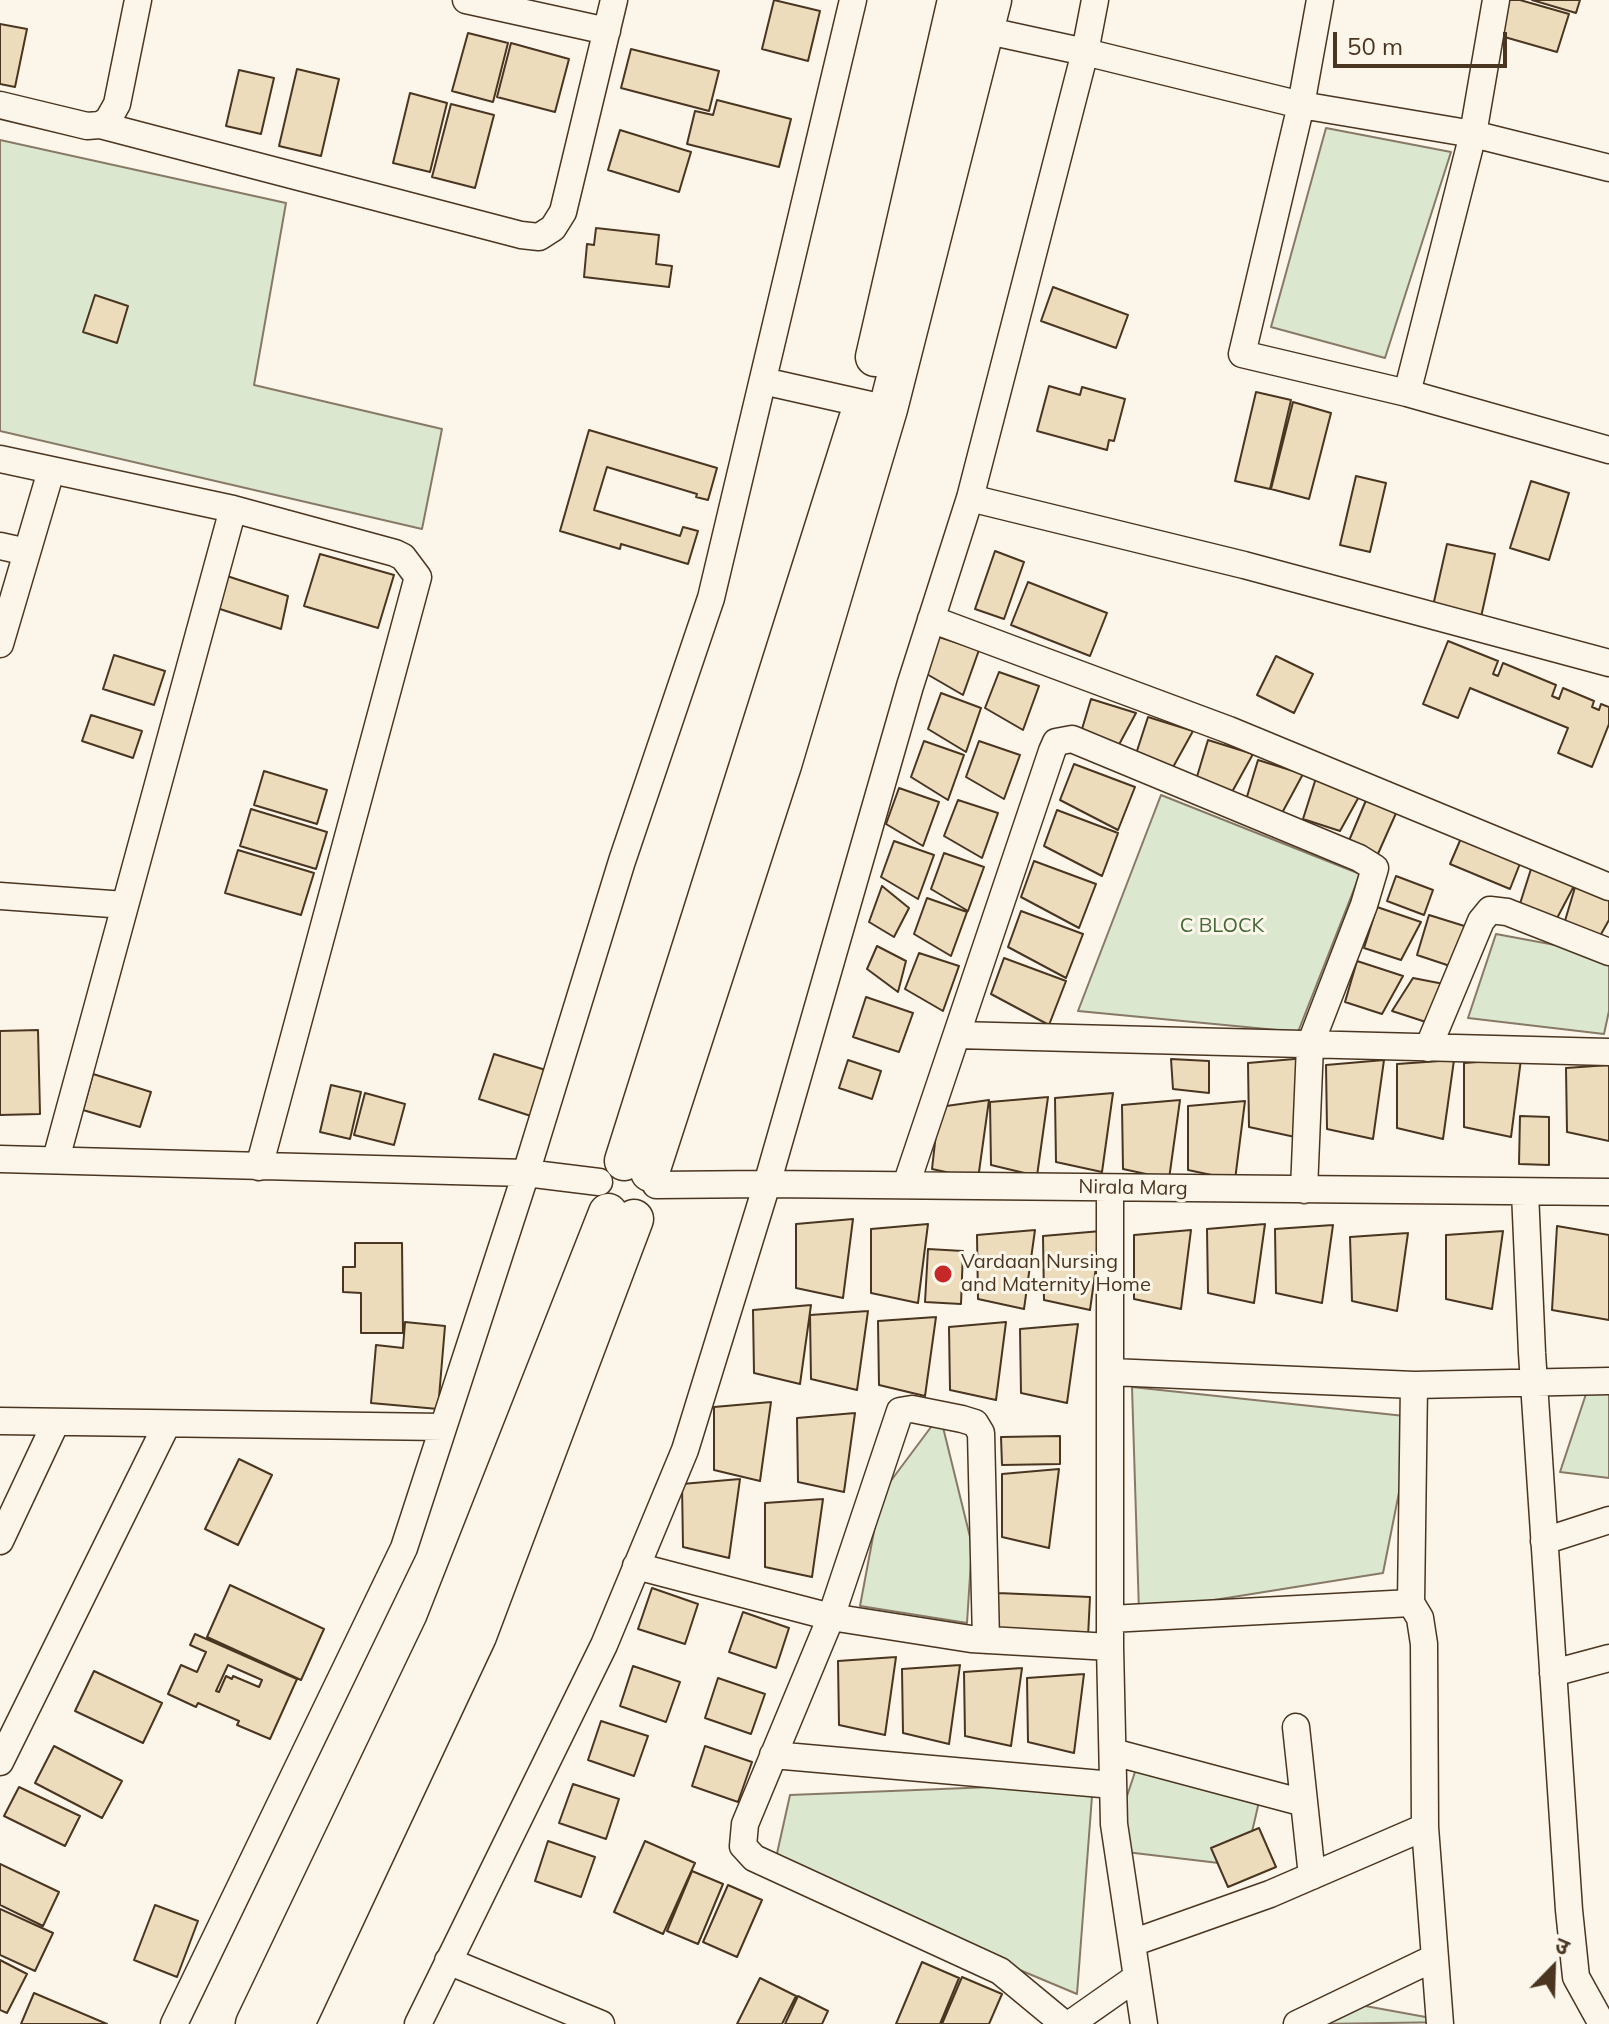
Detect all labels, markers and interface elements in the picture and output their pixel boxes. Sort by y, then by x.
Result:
scale bar [1337,16,1511,66]
text: 50 m [1347,31,1403,61]
park label: C BLOCK [1180,914,1264,938]
street label: Nirala Marg [1078,1175,1188,1201]
place label: Vardaan Nursing and Maternity Home [961,1250,1151,1297]
marker: Vardaan Nursing and Maternity Home [932,1263,954,1285]
north arrow [1513,1928,1593,2008]
text: उ [1551,1931,1574,1961]

